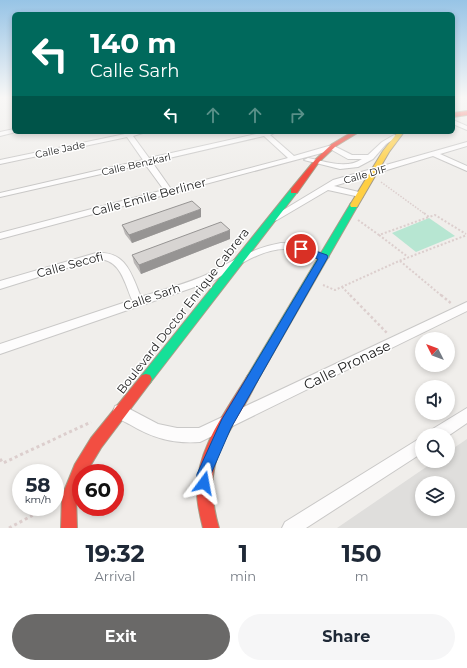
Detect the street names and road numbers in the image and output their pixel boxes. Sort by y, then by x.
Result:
street label: Calle Jade [34,138,86,161]
street label: Calle Benzkarl [100,150,172,179]
street label: Calle DIF [342,162,388,187]
street label: Calle Emile Berliner [90,174,208,219]
street label: Boulevard Doctor Enrique Cabrera [113,225,252,397]
street label: Calle Secofi [35,248,105,281]
street label: Calle Sarh [121,280,182,313]
street label: Calle Pronase [300,336,394,394]

